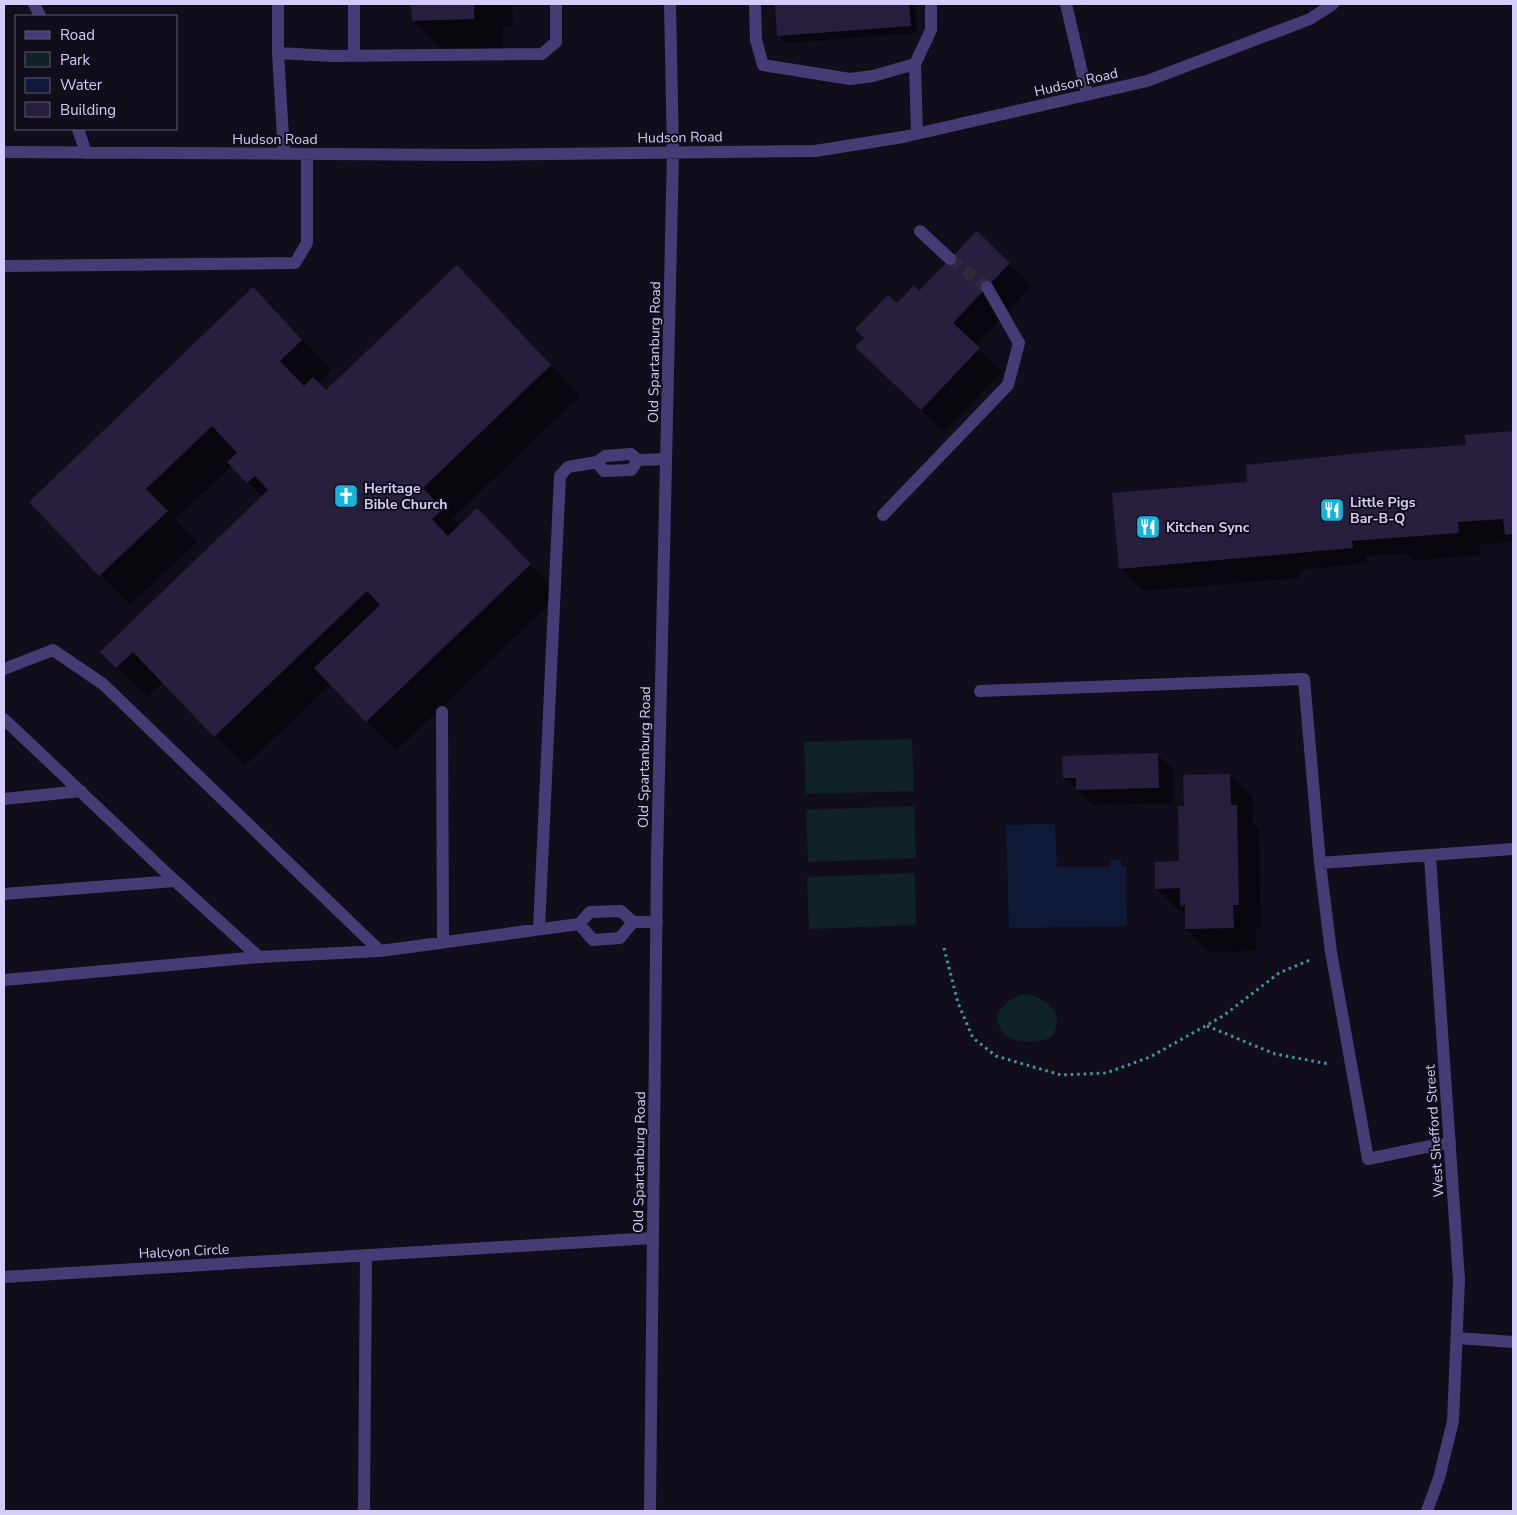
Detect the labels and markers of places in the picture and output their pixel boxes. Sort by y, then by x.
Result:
place label: Heritage Bible Church [364,479,447,514]
church icon: Heritage Bible Church [333,483,359,509]
place label: Little Pigs Bar-B-Q [1350,493,1416,528]
restaurant icon: Little Pigs Bar-B-Q [1319,497,1345,523]
restaurant icon: Kitchen Sync [1135,514,1161,540]
place label: Kitchen Sync [1166,518,1250,537]

